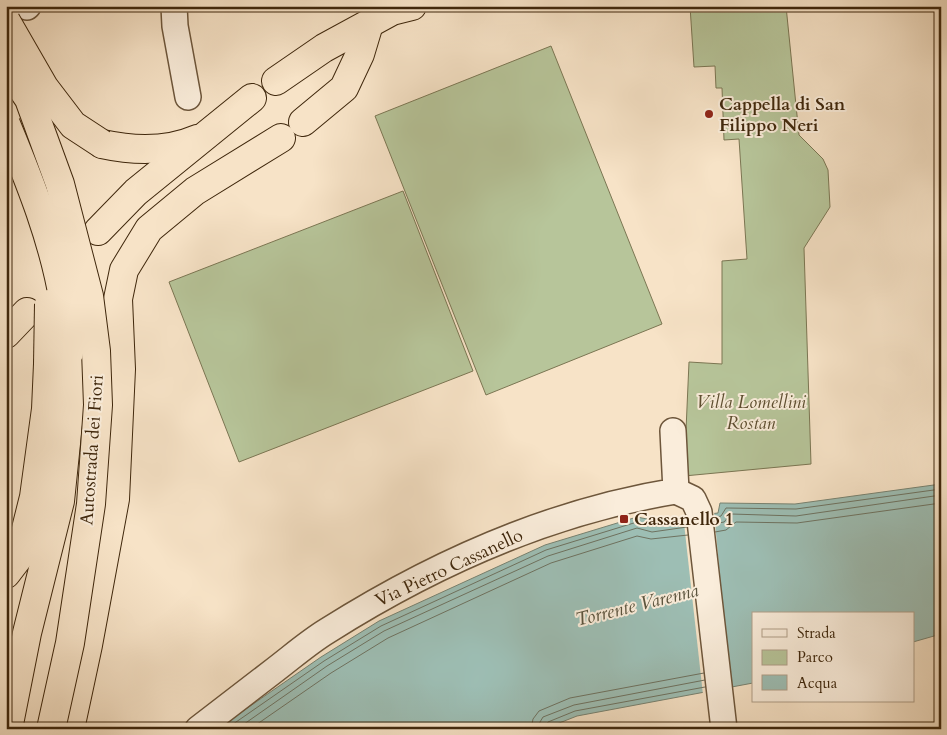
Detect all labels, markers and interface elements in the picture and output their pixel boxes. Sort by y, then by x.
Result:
place label: Cappella di San Filippo Neri [719,92,846,138]
marker: Cappella di San Filippo Neri [703,108,715,120]
street label: Autostrada dei Fiori [74,374,110,526]
park label: Villa Lomellini Rostan [696,390,807,436]
place label: Cassanello 1 [634,507,734,532]
marker: Cassanello 1 [618,513,630,525]
street label: Via Pietro Cassanello [371,523,527,613]
water label: Torrente Varenna [573,577,702,633]
legend [752,612,914,702]
text: Strada [797,623,836,643]
text: Parco [797,647,833,667]
text: Acqua [797,673,838,693]

